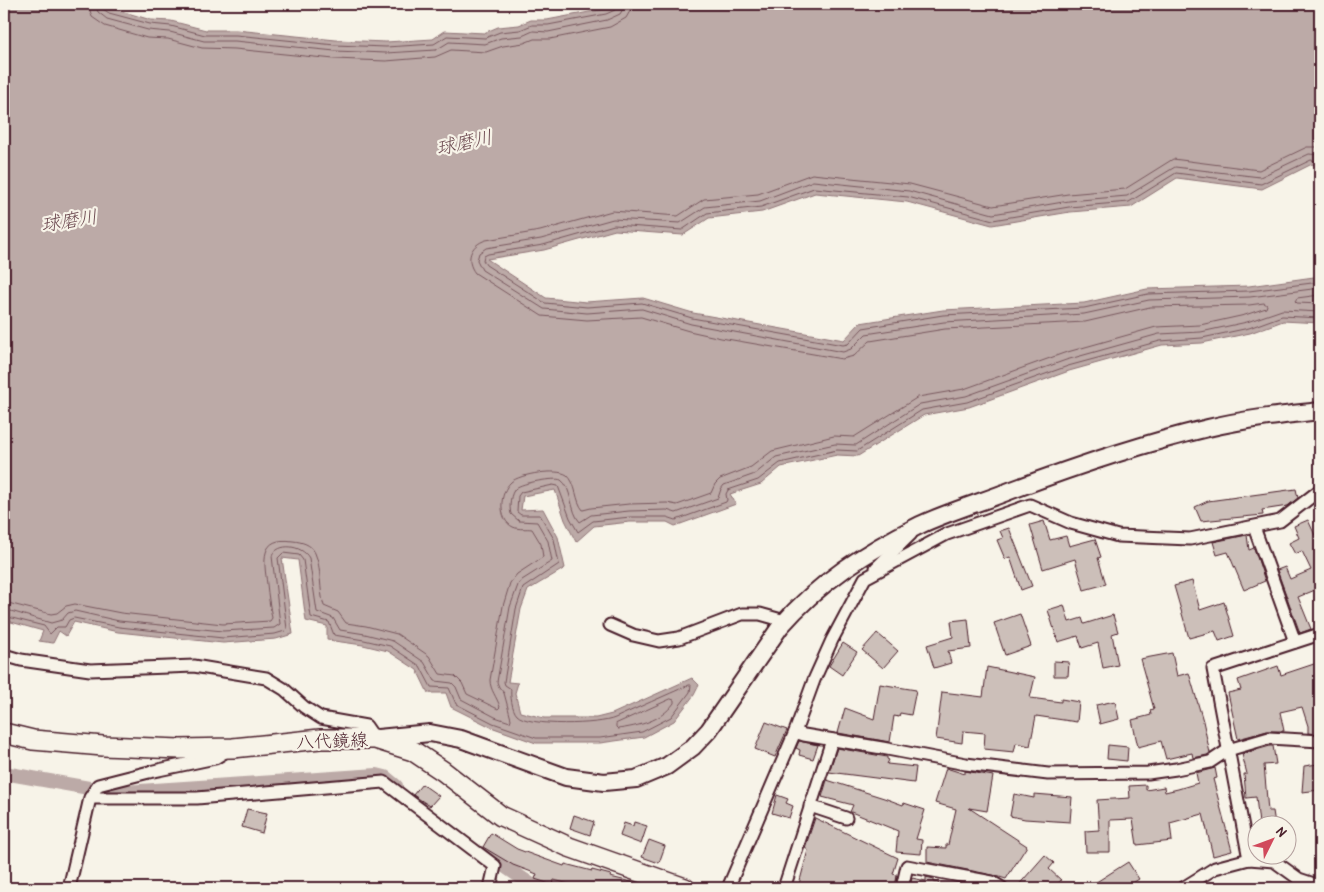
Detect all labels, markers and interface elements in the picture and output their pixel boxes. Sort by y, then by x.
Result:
water label: 球磨川 [433,123,495,161]
water label: 球磨川 [39,203,99,237]
street label: 八代鏡線 [296,727,368,754]
north arrow [1246,814,1296,864]
text: N [1272,822,1292,840]

